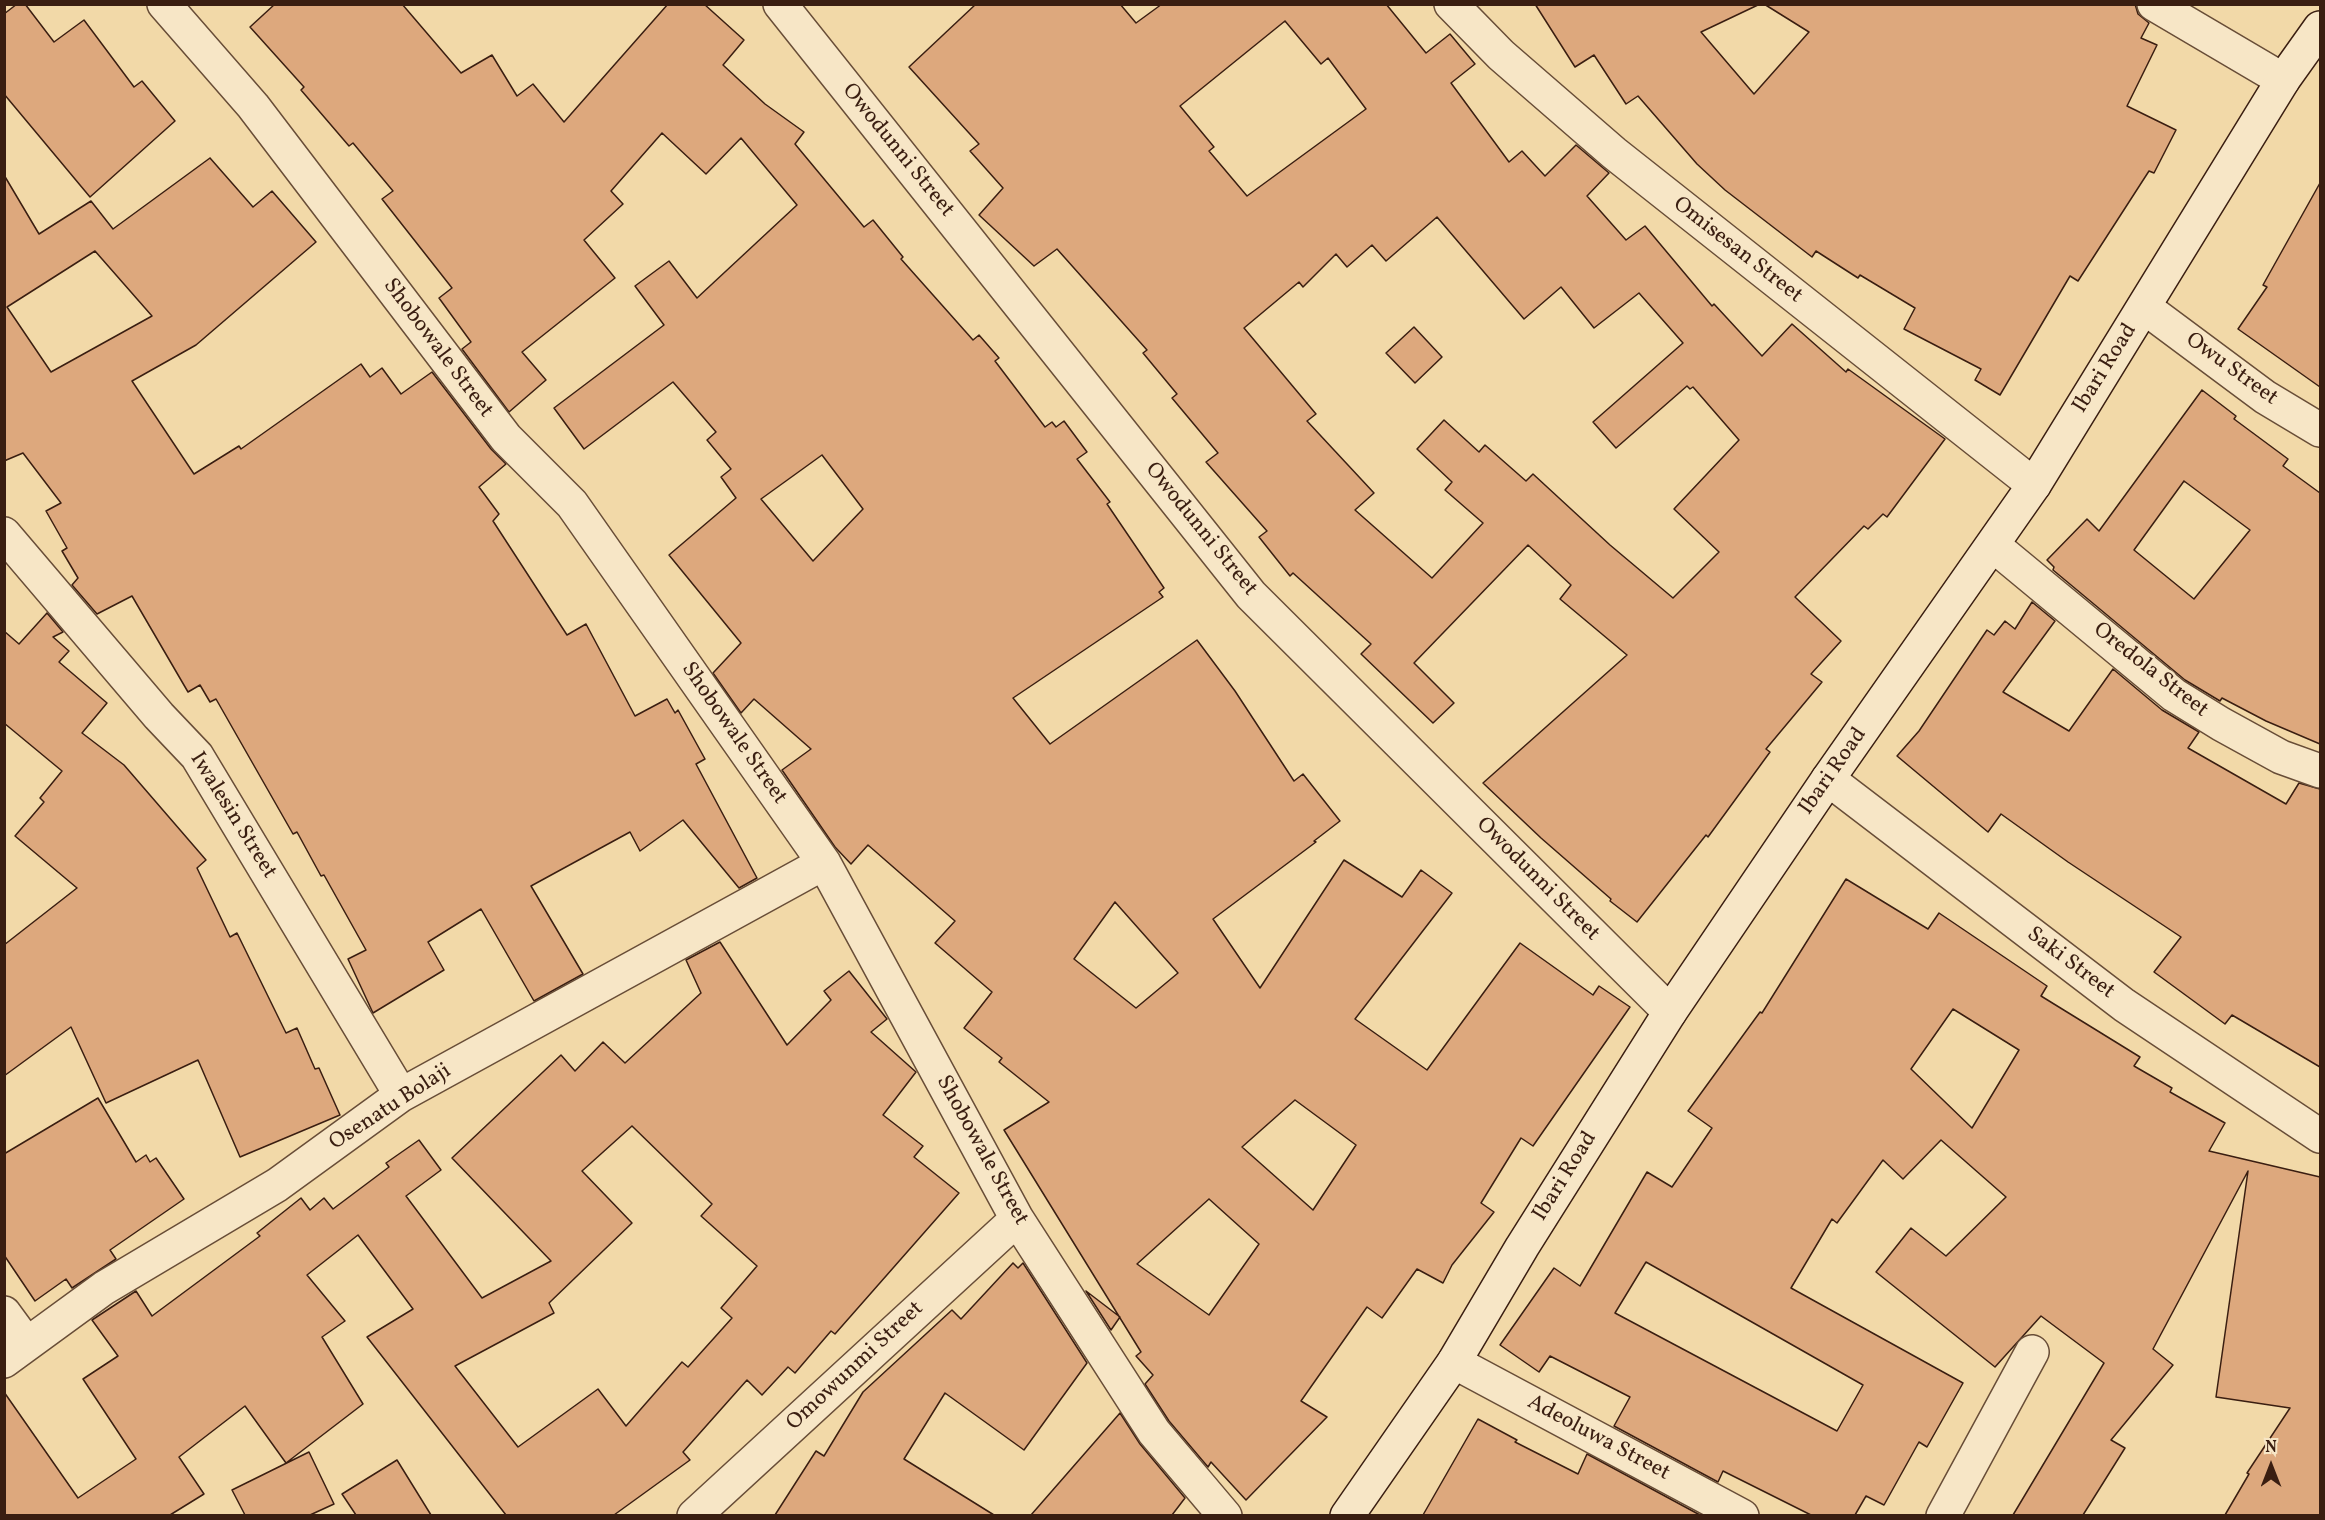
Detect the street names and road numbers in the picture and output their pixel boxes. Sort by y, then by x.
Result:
street label: Owodunni Street [835,79,959,223]
street label: Omisesan Street [1667,192,1807,310]
street label: Shobowale Street [376,274,498,424]
street label: Ibari Road [2068,319,2144,419]
street label: Owu Street [2180,328,2282,412]
street label: Owodunni Street [1138,458,1262,602]
street label: Oredola Street [2087,618,2213,724]
street label: Shobowale Street [674,658,792,810]
street label: Ibari Road [1794,723,1874,821]
street label: Iwalesin Street [183,748,281,884]
street label: Owodunni Street [1470,813,1604,947]
street label: Saki Street [2021,922,2119,1006]
street label: Osenatu Bolaji [325,1059,457,1157]
street label: Shobowale Street [929,1071,1033,1231]
street label: Ibari Road [1528,1127,1604,1227]
street label: Omowunmi Street [782,1297,930,1437]
street label: Adeoluwa Street [1522,1390,1674,1488]

